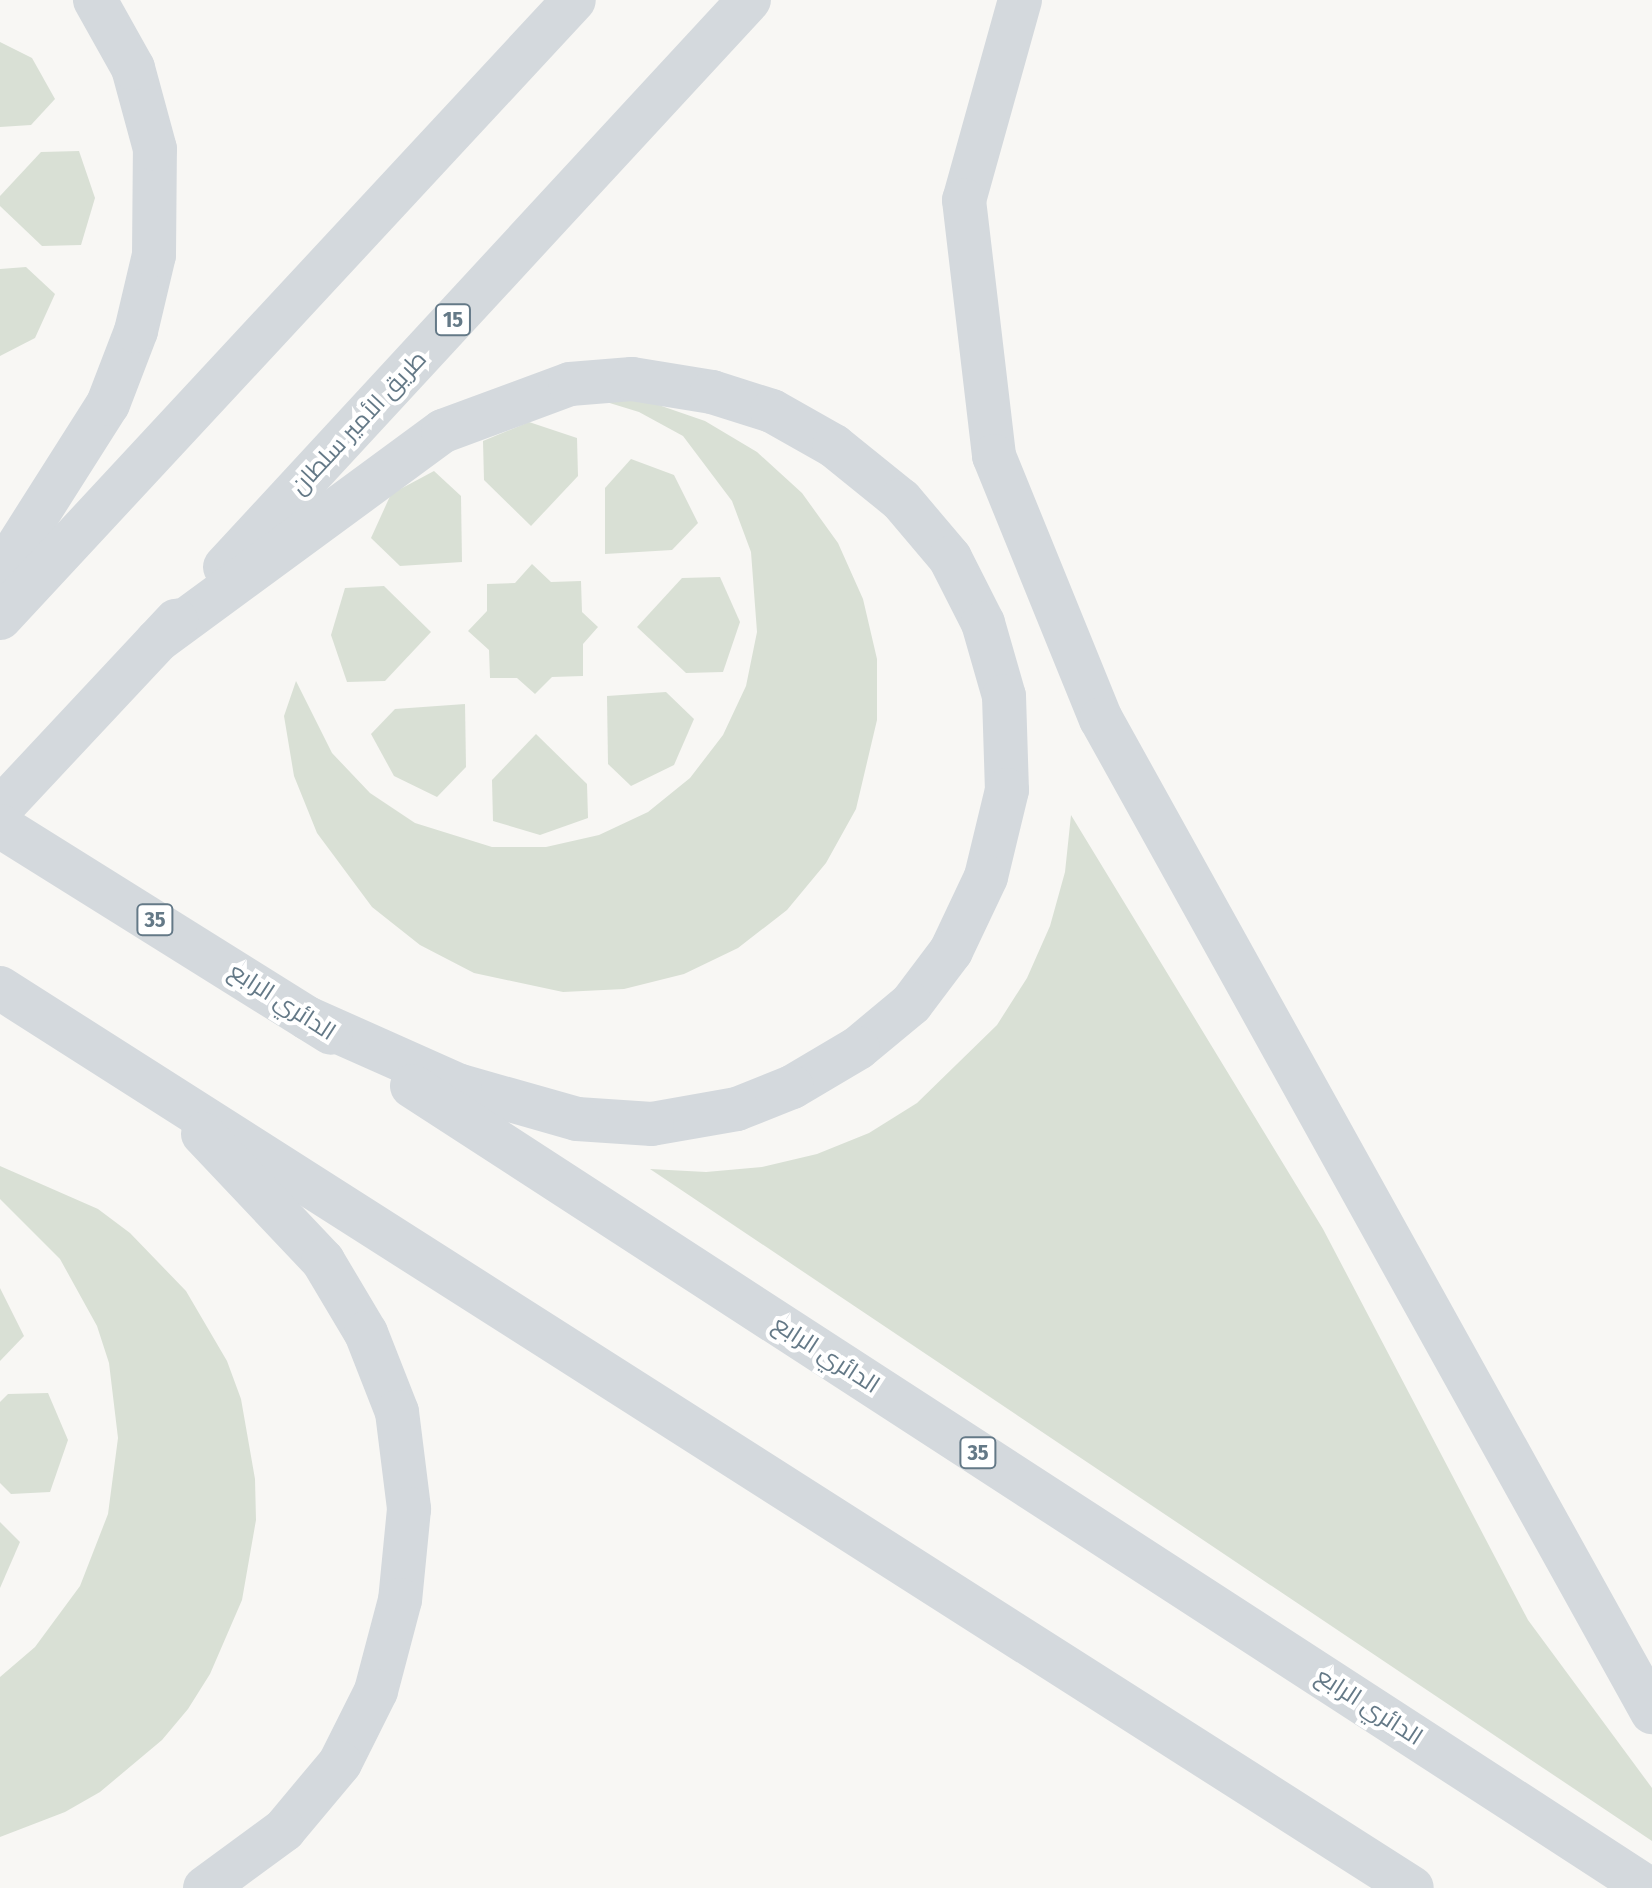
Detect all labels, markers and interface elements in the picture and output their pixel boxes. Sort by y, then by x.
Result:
road number: 15 [433,302,473,338]
street label: طريق الأمير سلطان [285,345,433,501]
road number: 35 [135,902,175,938]
street label: الدائري الرابع [223,957,341,1047]
street label: الدائري الرابع [767,1310,885,1400]
road number: 35 [958,1435,998,1471]
street label: الدائري الرابع [1310,1662,1428,1752]

